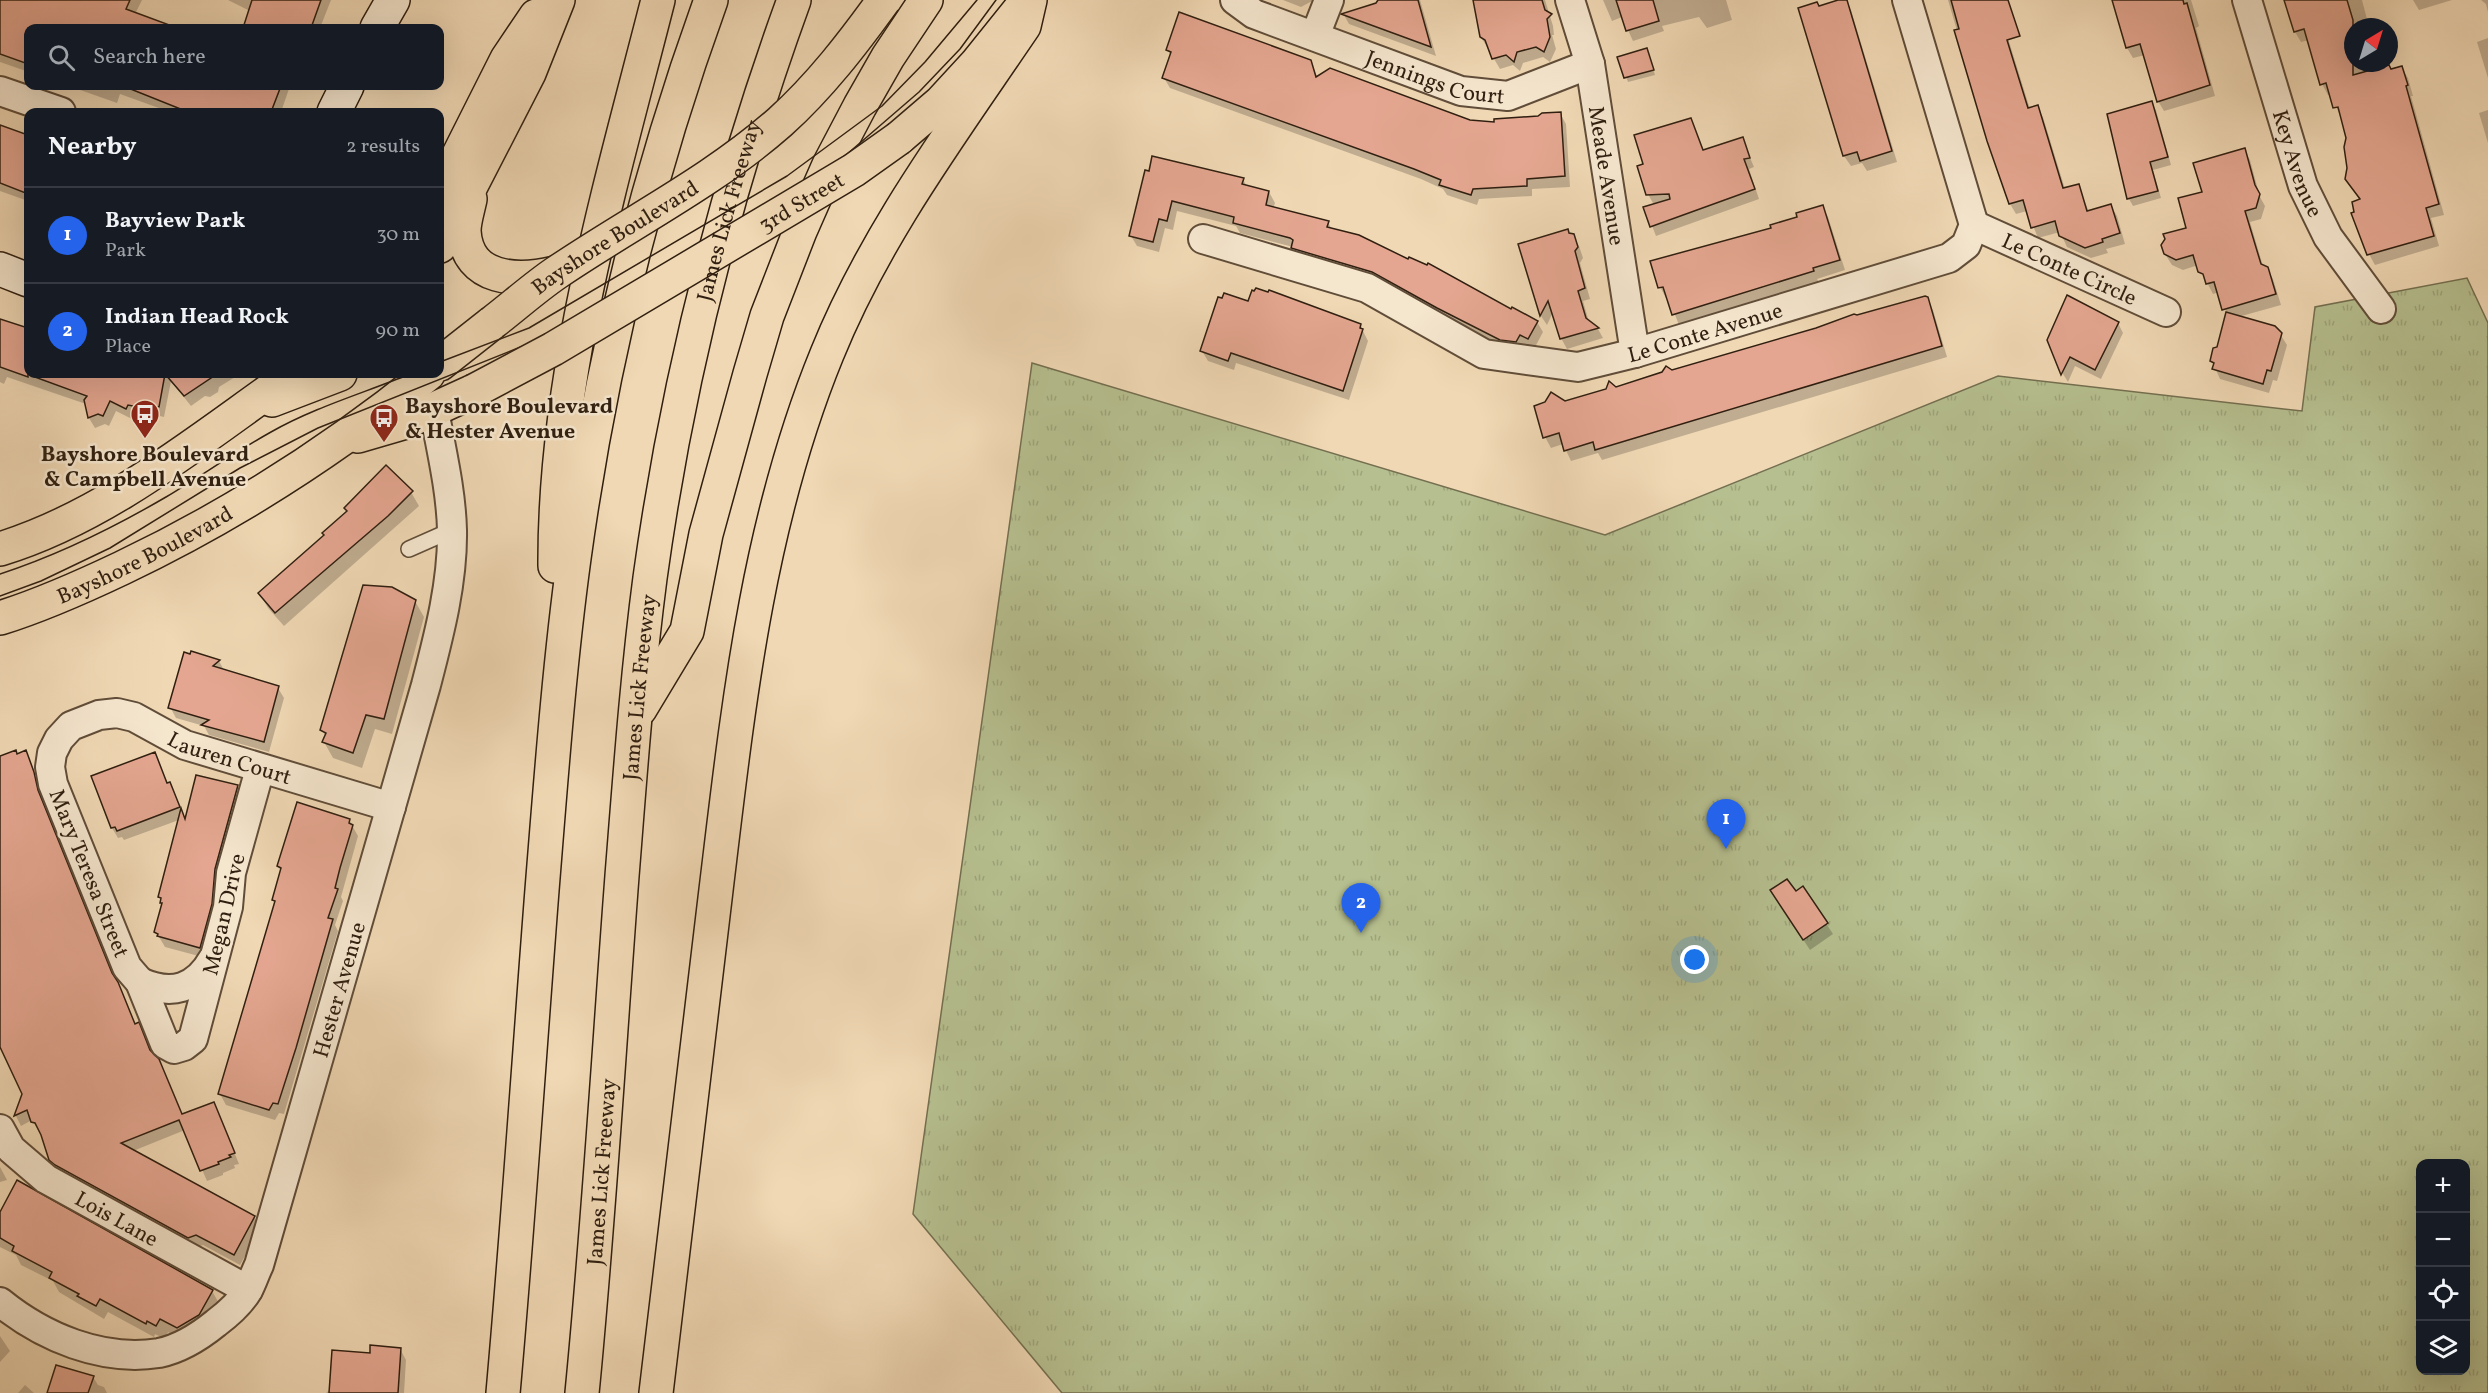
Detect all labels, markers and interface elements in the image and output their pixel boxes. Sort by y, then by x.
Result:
north arrow [2344,18,2398,72]
search box [24,24,444,90]
icon: search [45,41,78,74]
text: Search here [93,42,206,73]
street label: Jennings Court [1360,44,1506,114]
street label: Meade Avenue [1579,104,1631,248]
street label: Key Avenue [2263,106,2329,223]
street label: James Lick Freeway [690,116,770,305]
text: Nearby [48,129,137,165]
text: 2 results [346,133,420,161]
street label: 3rd Street [753,166,851,241]
street label: Bayshore Boulevard [526,174,706,304]
text: Bayview Park [105,206,245,237]
text: 1 [63,221,72,249]
text: 30 m [376,221,420,249]
street label: Le Conte Circle [1996,227,2141,315]
text: Park [105,237,146,265]
street label: Le Conte Avenue [1625,296,1787,372]
text: Indian Head Rock [105,302,289,333]
text: 2 [62,317,73,345]
text: 90 m [376,317,420,345]
text: Place [105,333,151,361]
place label: Bayshore Boulevard & Hester Avenue [405,392,613,448]
bus stop icon: Bayshore Boulevard & Campbell Avenue [129,398,161,440]
bus stop icon: Bayshore Boulevard & Hester Avenue [368,402,400,444]
place label: Bayshore Boulevard & Campbell Avenue [41,440,249,496]
street label: Bayshore Boulevard [53,499,239,614]
street label: James Lick Freeway [617,592,666,782]
street label: Lauren Court [161,725,295,794]
street label: Mary Teresa Street [40,785,136,963]
pin: 1 [1706,800,1746,849]
street label: Megan Drive [196,851,254,978]
pin: 2 [1342,884,1380,933]
street label: Hester Avenue [306,919,375,1062]
your location [1680,945,1709,974]
street label: James Lick Freeway [581,1077,625,1267]
map controls [2416,1159,2470,1375]
button: + [2416,1159,2470,1213]
street label: Lois Lane [68,1185,163,1256]
button: − [2416,1213,2470,1267]
button: locate [2416,1267,2470,1321]
button: layers [2416,1321,2470,1375]

